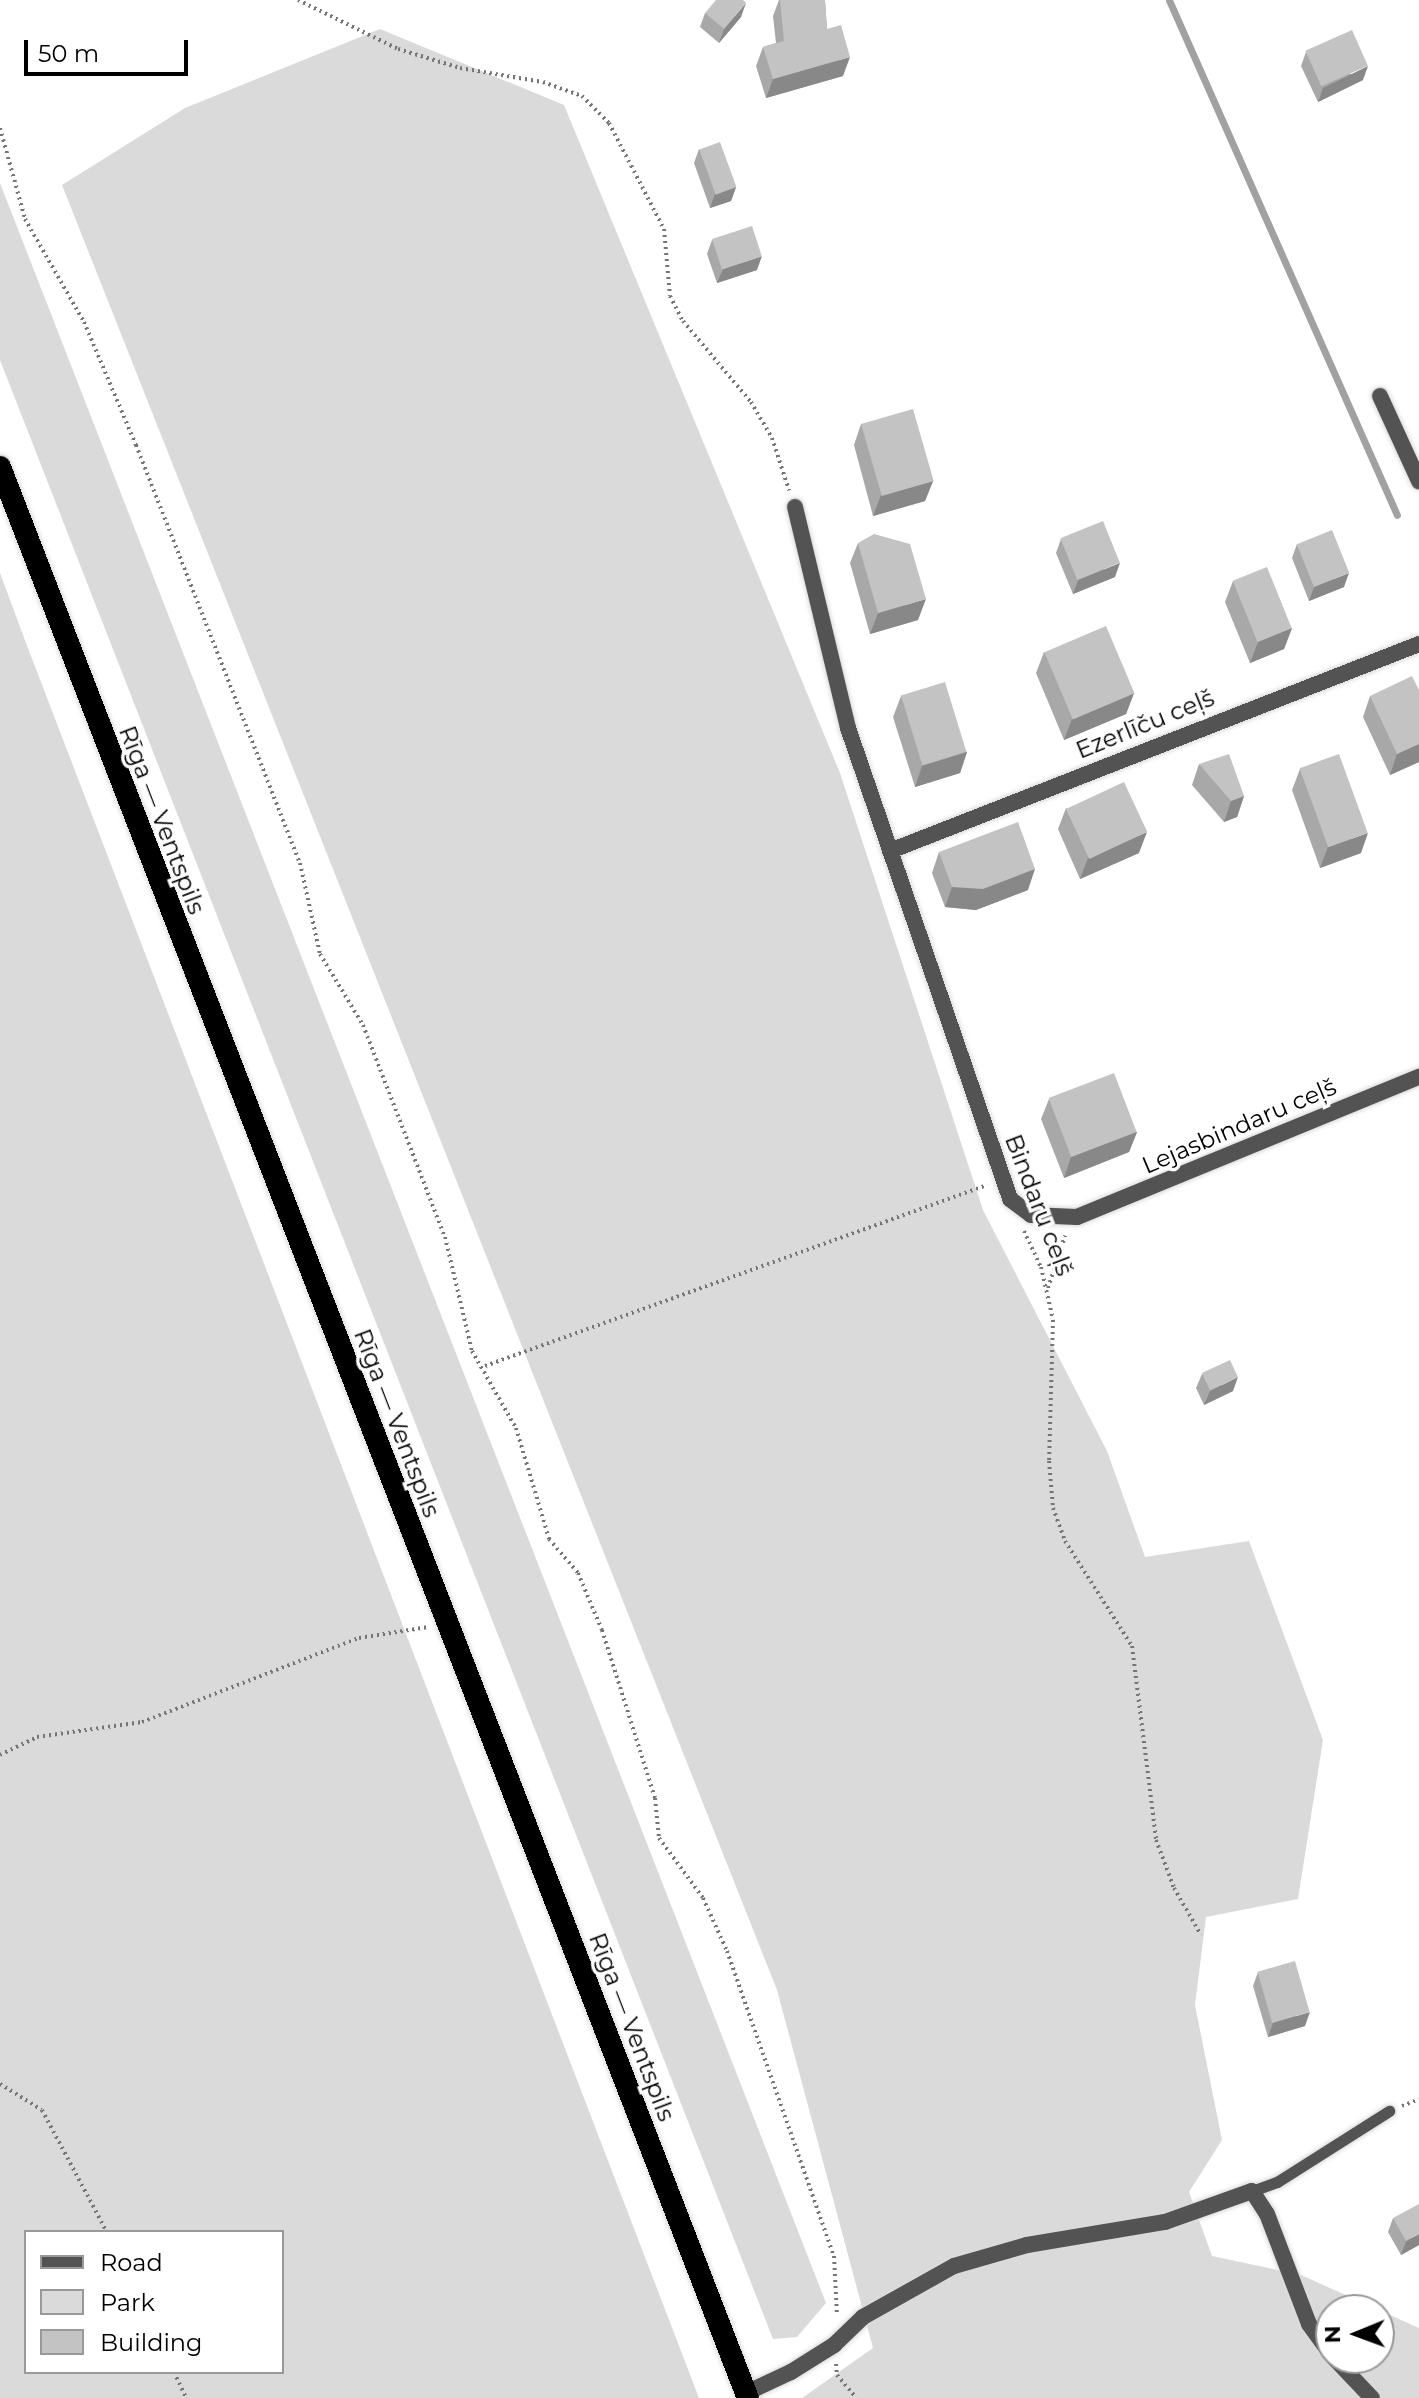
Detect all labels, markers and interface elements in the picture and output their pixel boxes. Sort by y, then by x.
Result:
scale bar [28,24,192,74]
text: 50 m [38,39,99,68]
street label: Ezerlīču ceļš [1072,683,1218,765]
street label: Rīga — Ventspils [113,722,211,918]
street label: Lejasbindaru ceļš [1138,1072,1340,1180]
street label: Bindaru ceļš [999,1130,1079,1280]
street label: Rīga — Ventspils [348,1325,446,1521]
street label: Rīga — Ventspils [583,1929,681,2125]
legend [24,2230,284,2374]
text: Road [100,2248,163,2277]
text: Park [100,2288,155,2317]
north arrow [1315,2294,1395,2374]
text: N [1319,2325,1346,2344]
text: Building [100,2328,203,2357]

